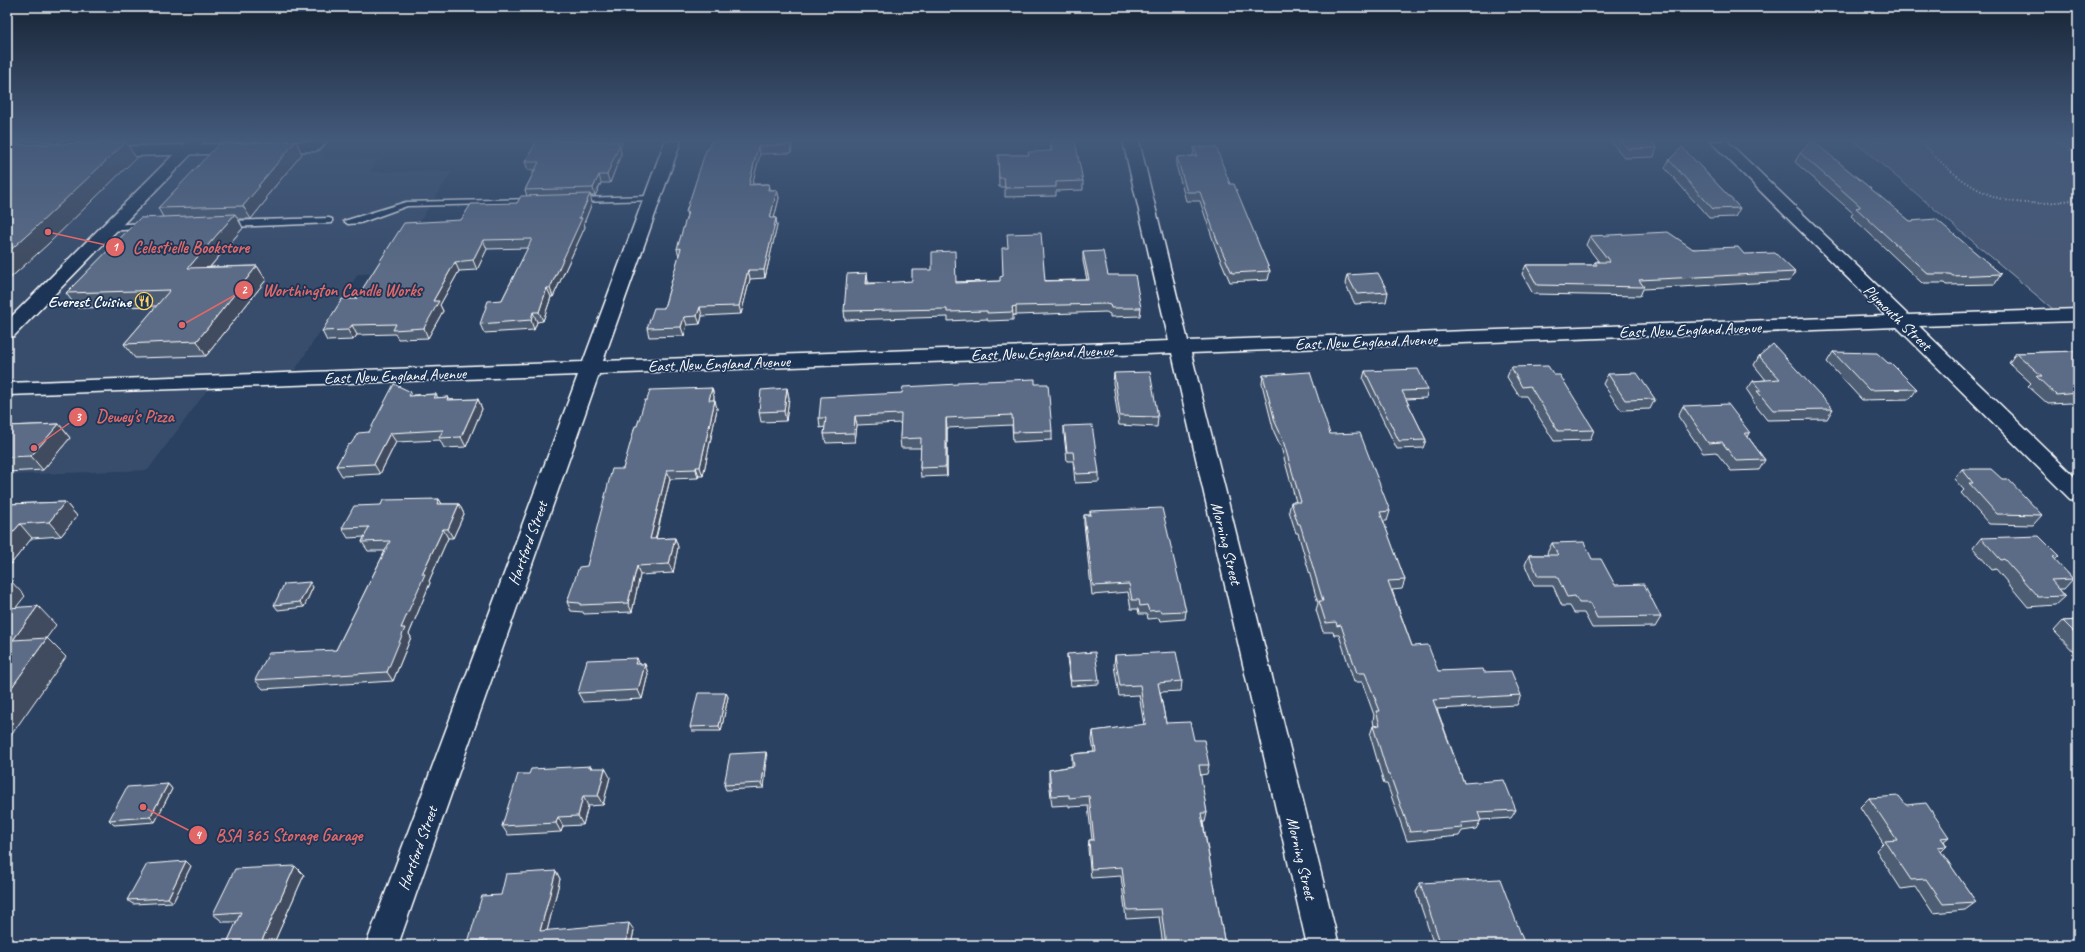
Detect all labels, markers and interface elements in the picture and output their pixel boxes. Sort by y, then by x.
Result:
callout: Celestielle Bookstore [105,233,257,262]
text: Celestielle Bookstore [133,237,250,258]
text: 1 [112,239,119,255]
callout: Worthington Candle Works [234,275,429,304]
text: Worthington Candle Works [262,280,424,301]
street label: Plymouth Street [1859,280,1937,356]
text: 2 [241,282,248,298]
restaurant icon: Everest Cuisine [134,291,154,311]
place label: Everest Cuisine [48,292,133,312]
street label: East New England Avenue [1619,317,1763,342]
street label: East New England Avenue [1295,329,1439,354]
street label: East New England Avenue [971,340,1115,365]
street label: East New England Avenue [648,351,792,376]
street label: East New England Avenue [324,363,468,388]
callout: Dewey's Pizza [68,402,181,431]
text: Dewey's Pizza [96,406,176,427]
text: 3 [75,409,82,425]
street label: Hartford Street [504,497,553,588]
street label: Morning Street [1206,500,1246,588]
street label: Hartford Street [394,802,443,893]
street label: Morning Street [1282,815,1321,903]
callout: BSA 365 Storage Garage [188,820,371,849]
text: BSA 365 Storage Garage [216,825,364,846]
text: 4 [195,827,202,843]

